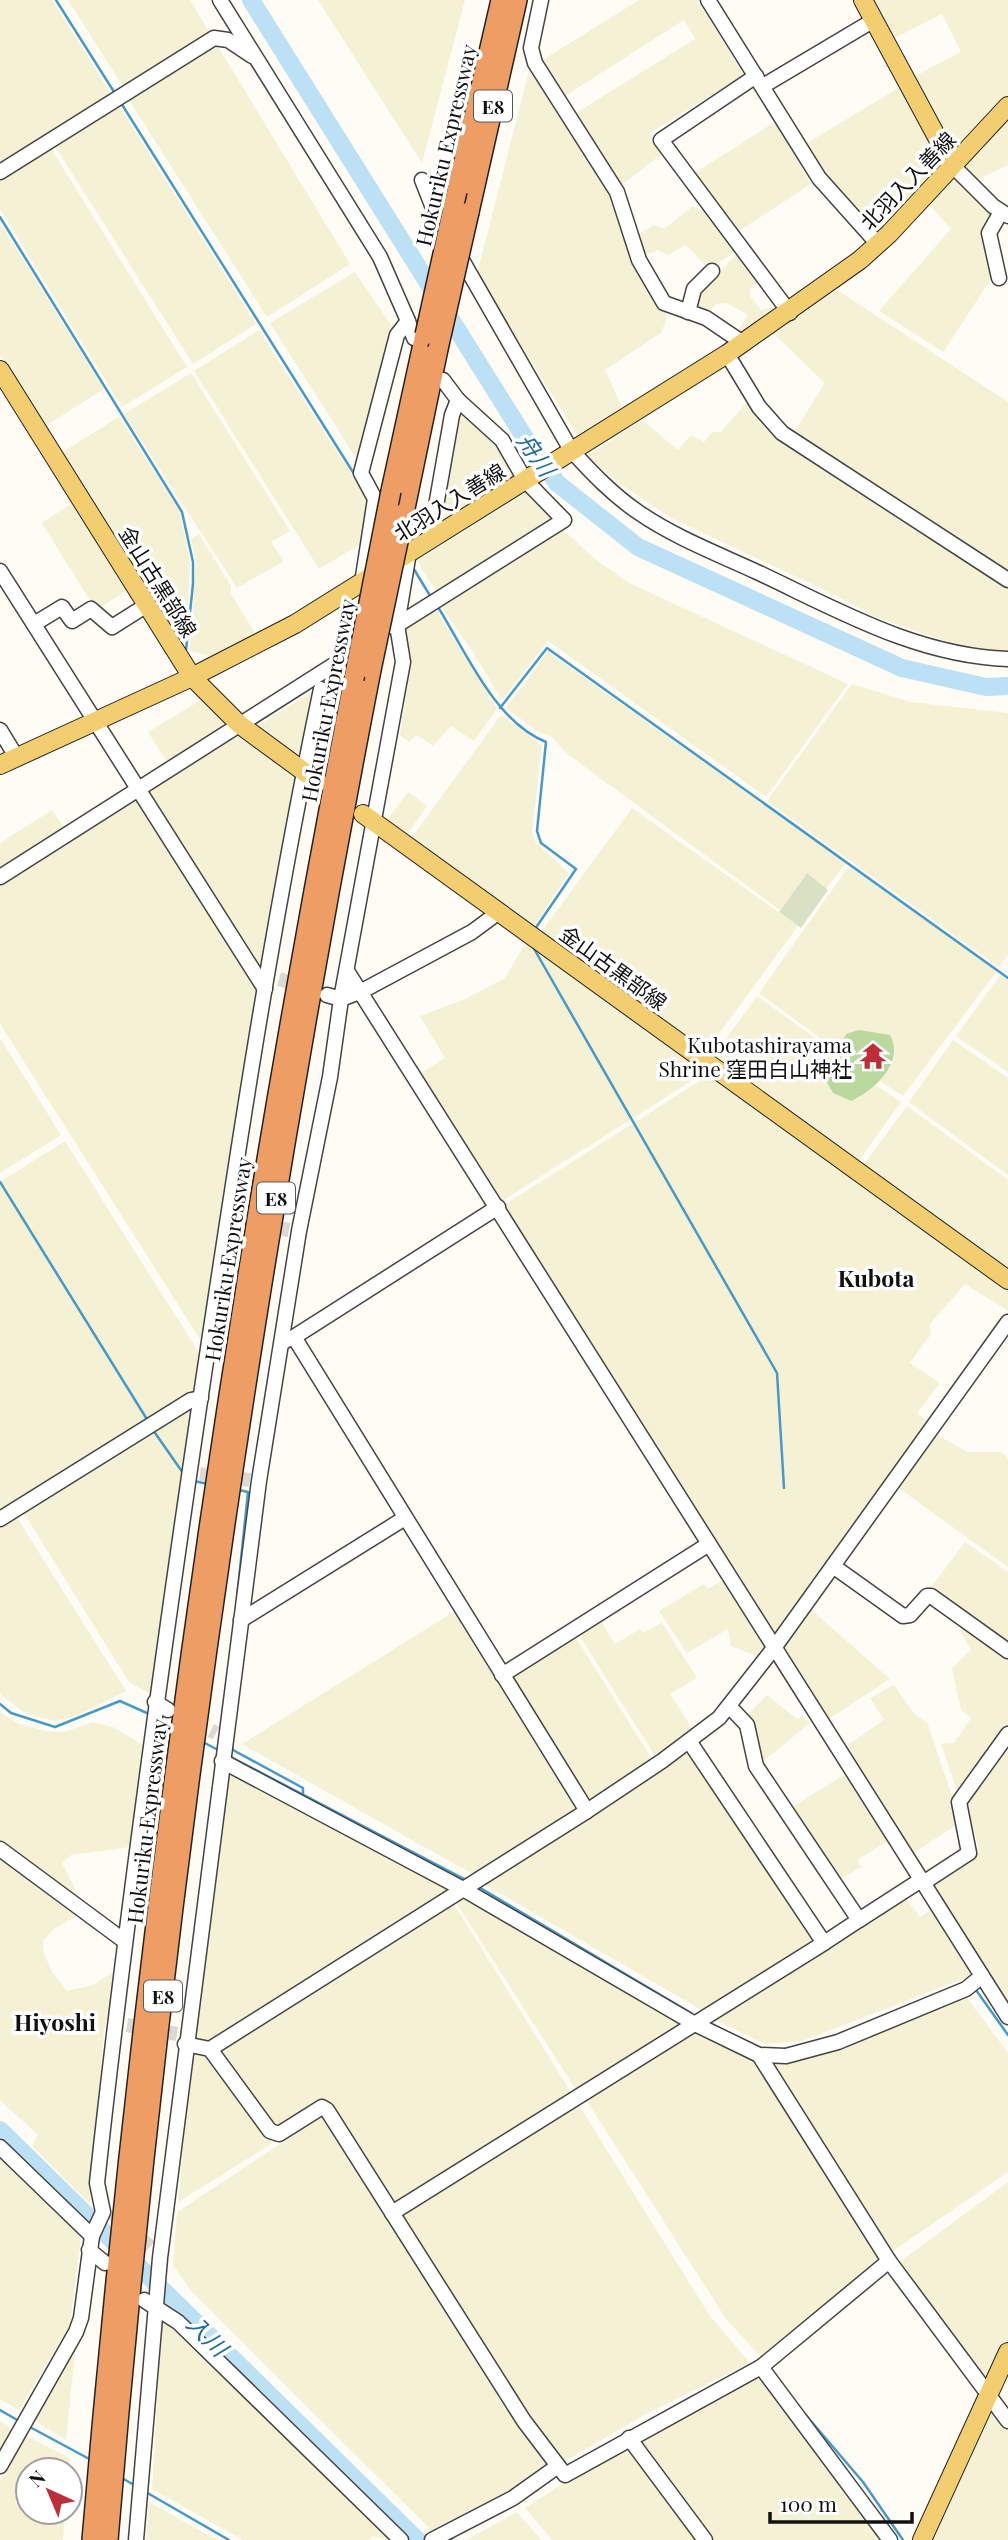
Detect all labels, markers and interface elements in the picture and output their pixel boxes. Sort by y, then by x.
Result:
street label: Hokuriku Expressway [408,41,482,249]
road number: E8 [474,90,512,122]
street label: 北羽入入善線 [853,125,961,235]
water label: 舟川 [511,426,565,484]
street label: 北羽入入善線 [388,456,510,546]
street label: 金山古黒部線 [114,520,204,642]
street label: Hokuriku Expressway [294,596,360,804]
street label: 金山古黒部線 [555,919,673,1015]
place label: Kubotashirayama Shrine 窪田白山神社 [658,1030,853,1082]
temple icon: Kubotashirayama Shrine 窪田白山神社 [858,1041,888,1071]
street label: Hokuriku Expressway [197,1155,257,1363]
road number: E8 [257,1182,295,1214]
district label: Kubota [838,1262,914,1293]
street label: Hokuriku Expressway [120,1717,173,1925]
road number: E8 [144,1980,182,2012]
district label: Hiyoshi [14,2006,96,2037]
water label: 入川 [181,2308,237,2364]
north arrow [14,2456,84,2526]
text: N [23,2464,51,2492]
scale bar [770,2480,912,2524]
text: 100 m [780,2489,837,2517]

